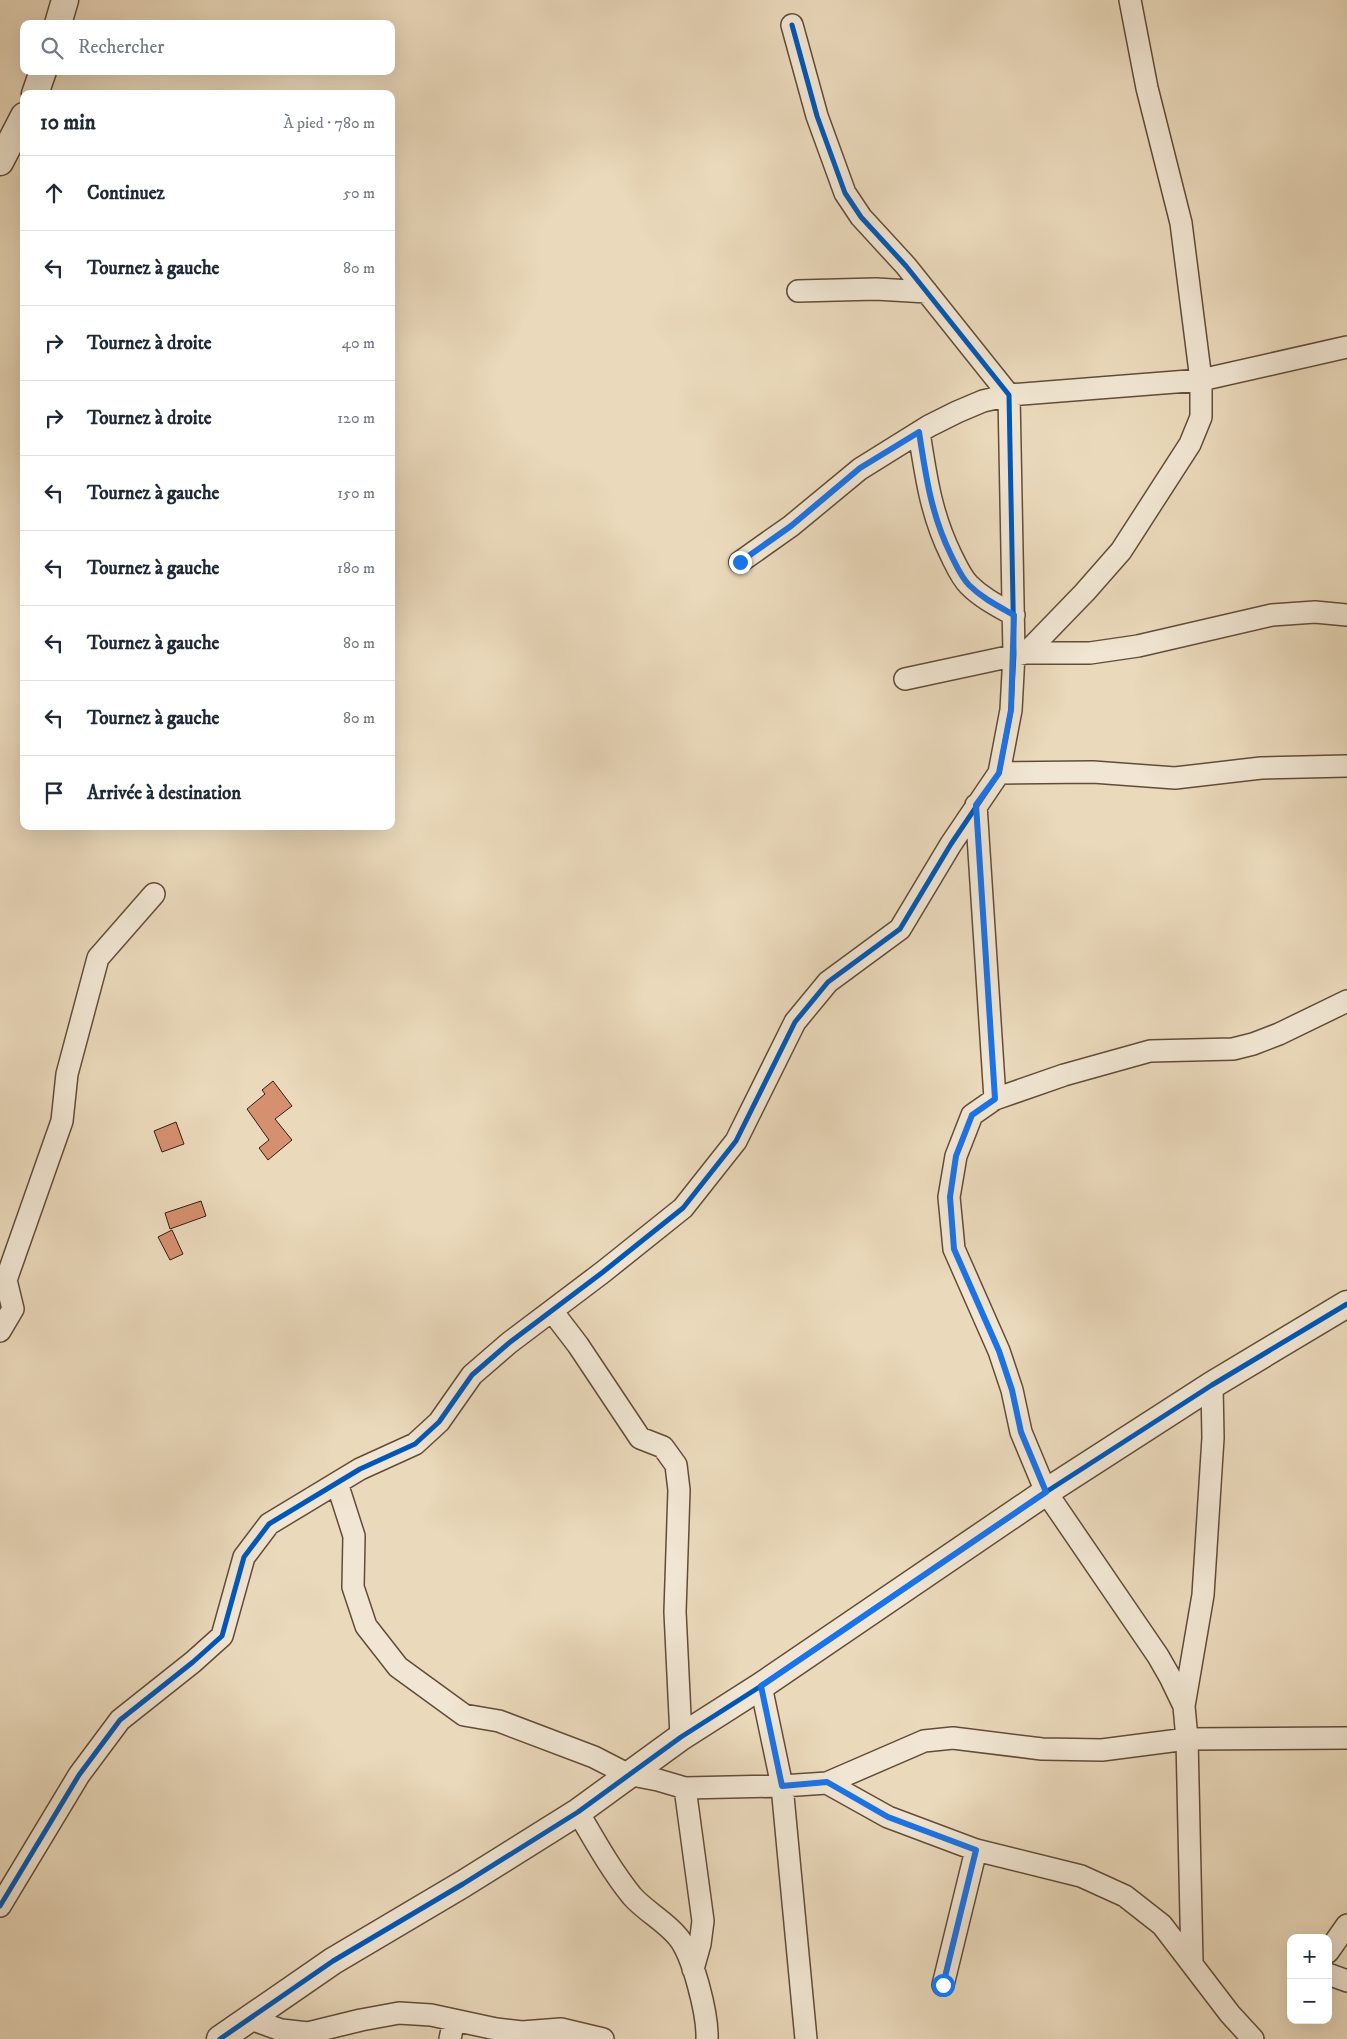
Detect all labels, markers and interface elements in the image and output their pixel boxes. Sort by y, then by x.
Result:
search box [20,20,395,75]
icon: search [38,34,66,62]
text: Rechercher [78,36,164,59]
text: 10 min [40,110,96,136]
text: À pied · 780 m [283,113,375,133]
icon: ahead [40,179,68,207]
text: Continuez [87,182,165,205]
text: 50 m [343,183,375,203]
icon: left [40,254,68,282]
text: Tournez à gauche [87,257,219,280]
text: 80 m [343,258,375,278]
icon: right [40,329,68,357]
text: Tournez à droite [87,332,212,355]
text: 40 m [342,333,375,353]
icon: right [40,404,68,432]
text: Tournez à droite [87,407,212,430]
text: 120 m [337,408,375,428]
icon: left [40,479,68,507]
text: Tournez à gauche [87,482,219,505]
text: 150 m [337,483,375,503]
route end [729,551,752,574]
icon: left [40,554,68,582]
text: Tournez à gauche [87,557,219,580]
text: 180 m [337,558,375,578]
icon: left [40,629,68,657]
text: Tournez à gauche [87,632,219,655]
text: 80 m [343,633,375,653]
icon: left [40,704,68,732]
text: Tournez à gauche [87,707,219,730]
text: 80 m [343,708,375,728]
icon: arrive [40,779,68,807]
text: Arrivée à destination [87,782,241,805]
map controls [1287,1934,1332,2024]
button: + [1287,1934,1332,1979]
route start [932,1974,955,1997]
button: − [1287,1979,1332,2024]

